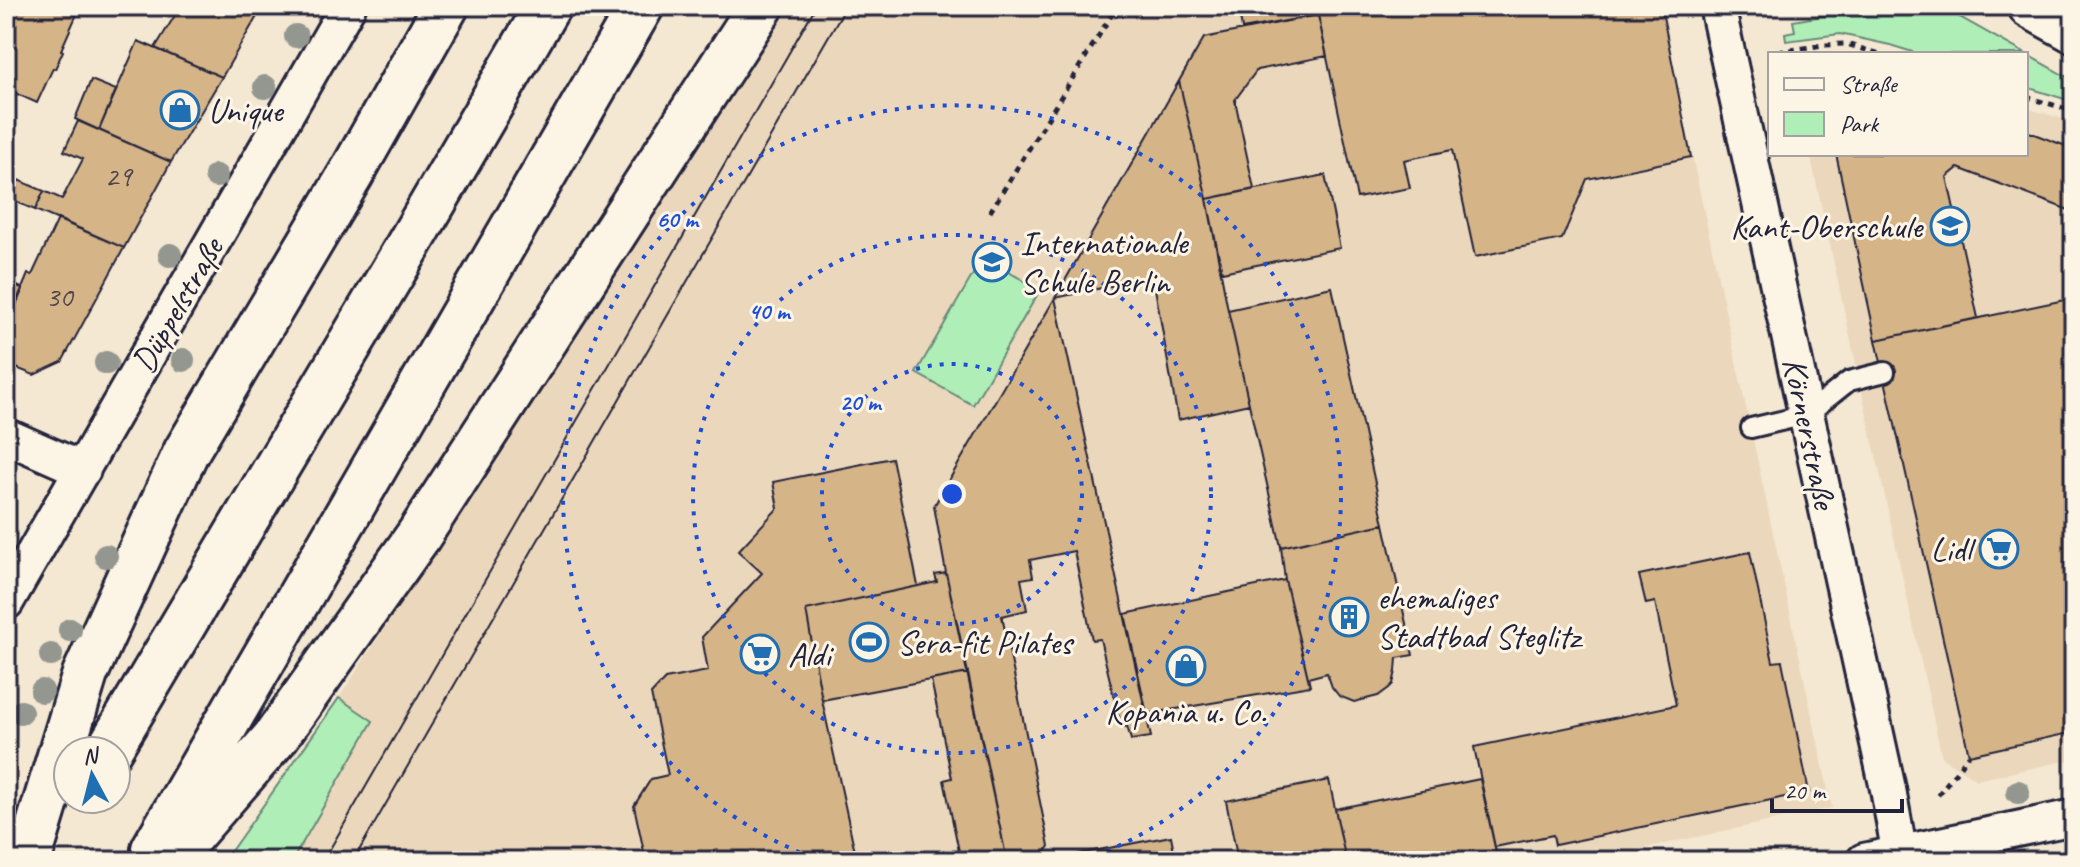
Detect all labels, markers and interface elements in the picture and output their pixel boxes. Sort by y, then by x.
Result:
legend [1768,52,2028,156]
text: Straße [1840,69,1899,99]
shop icon: Unique [159,89,201,131]
place label: Unique [208,89,284,132]
text: Park [1840,109,1880,139]
house number: 29 [105,157,134,195]
text: 60 m [656,204,700,234]
place label: Kant-Oberschule [1731,205,1924,248]
school or university icon: Kant-Oberschule [1929,205,1971,247]
place label: Internationale Schule Berlin [1020,221,1189,303]
street label: Düppelstraße [121,228,234,380]
school or university icon: Internationale Schule Berlin [971,241,1013,283]
house number: 30 [46,277,75,315]
text: 40 m [748,296,792,326]
street label: Körnerstraße [1773,354,1848,515]
text: 20 m [839,387,883,417]
centre of rings [938,480,966,508]
place label: Lidl [1931,528,1977,571]
supermarket icon: Lidl [1978,528,2020,570]
place label: ehemaliges Stadtbad Steglitz [1377,576,1583,658]
building icon: ehemaliges Stadtbad Steglitz [1328,596,1370,638]
sports icon: Sera-fit Pilates [848,621,890,663]
place label: Sera-fit Pilates [897,621,1075,664]
supermarket icon: Aldi [739,633,781,675]
place label: Aldi [788,633,834,676]
shop icon: Kopania u. Co. [1165,645,1207,687]
place label: Kopania u. Co. [1106,690,1267,733]
north arrow [52,735,132,815]
text: N [81,741,102,771]
scale bar [1772,763,1902,813]
text: 20 m [1784,776,1827,806]

